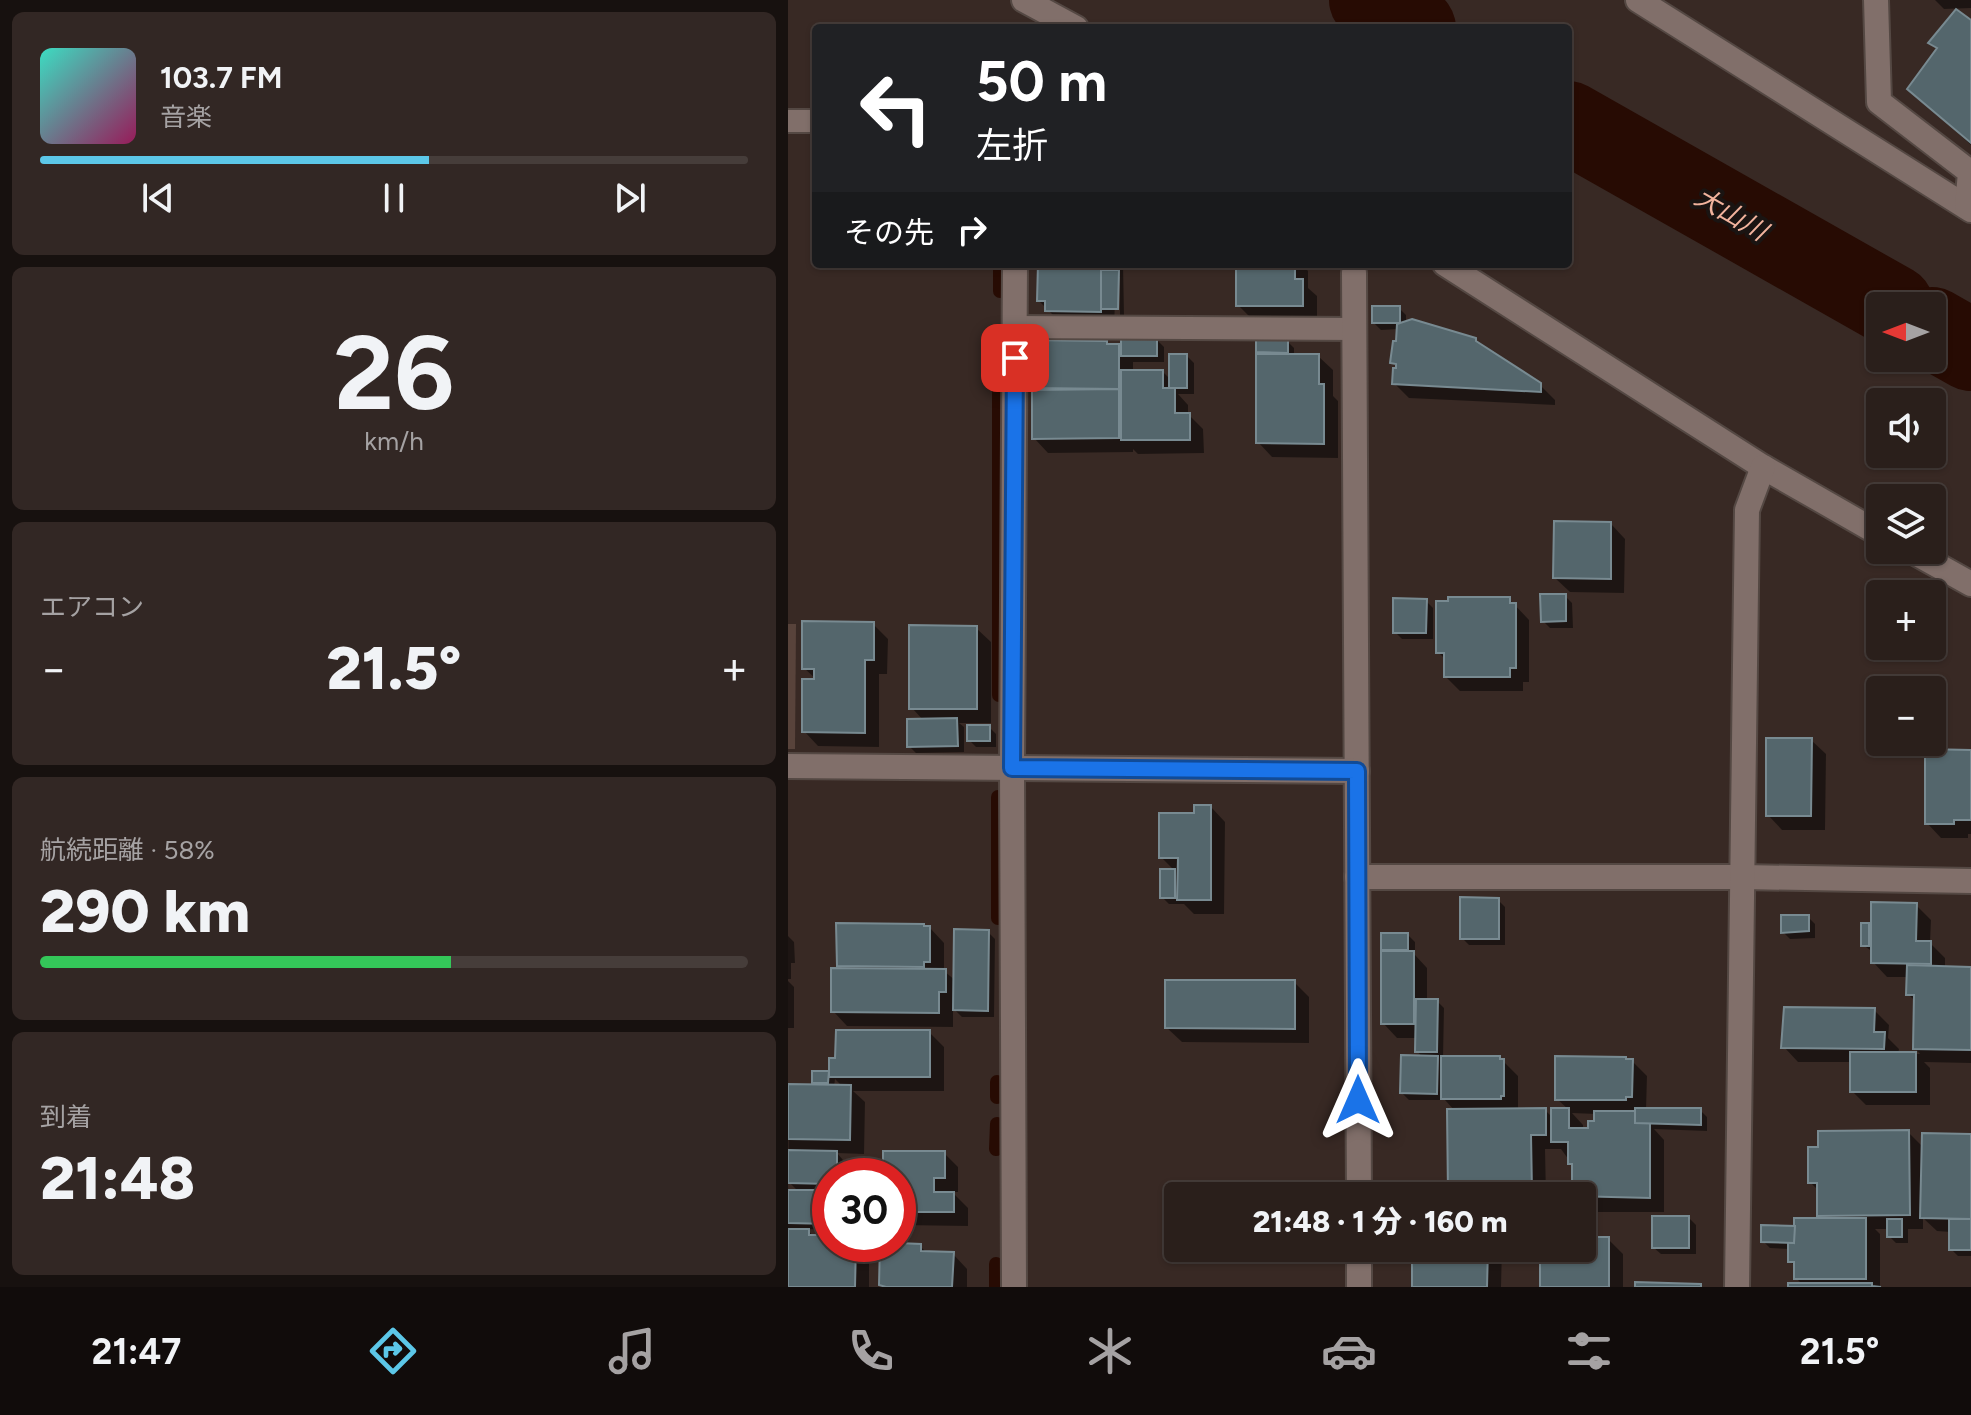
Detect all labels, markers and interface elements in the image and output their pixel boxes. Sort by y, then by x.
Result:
text: 50 m [976,48,1107,115]
icon: left [844,56,948,160]
text: 103.7 FM [160,59,282,96]
text: 音楽 [160,101,212,133]
text: 左折 [976,124,1048,167]
icon: previous [136,176,180,220]
icon: pause [372,176,416,220]
icon: next [608,176,652,220]
water label: 大山川 [1689,181,1775,249]
icon: right [950,208,994,252]
text: その先 [844,214,934,251]
north arrow [1866,292,1946,372]
map controls [1866,292,1946,756]
text: 26 [334,310,454,435]
pin [981,324,1049,392]
icon: arrive [993,336,1037,380]
button: sound [1866,388,1946,468]
text: km/h [364,425,424,457]
button: layers [1866,484,1946,564]
button: + [1866,580,1946,660]
text: エアコン [40,591,144,623]
text: 21.5° [327,632,461,704]
text: − [40,642,67,695]
text: + [721,642,748,695]
button: − [1866,676,1946,756]
text: 航続距離 · 58% [40,834,215,866]
text: 290 km [40,875,250,947]
position arrow [1316,1058,1400,1142]
text: 到着 [40,1101,92,1133]
text: 21:48 [40,1142,195,1214]
speed limit sign: 30 [812,1158,916,1262]
text: 21:48 · 1 分 · 160 m [1253,1203,1507,1240]
icon: directions [365,1323,421,1379]
icon: music [604,1323,660,1379]
icon: phone [843,1323,899,1379]
icon: climate [1082,1323,1138,1379]
icon: car [1321,1323,1377,1379]
icon: filters [1561,1323,1617,1379]
text: 21:47 [92,1330,181,1373]
text: 21.5° [1800,1330,1879,1373]

